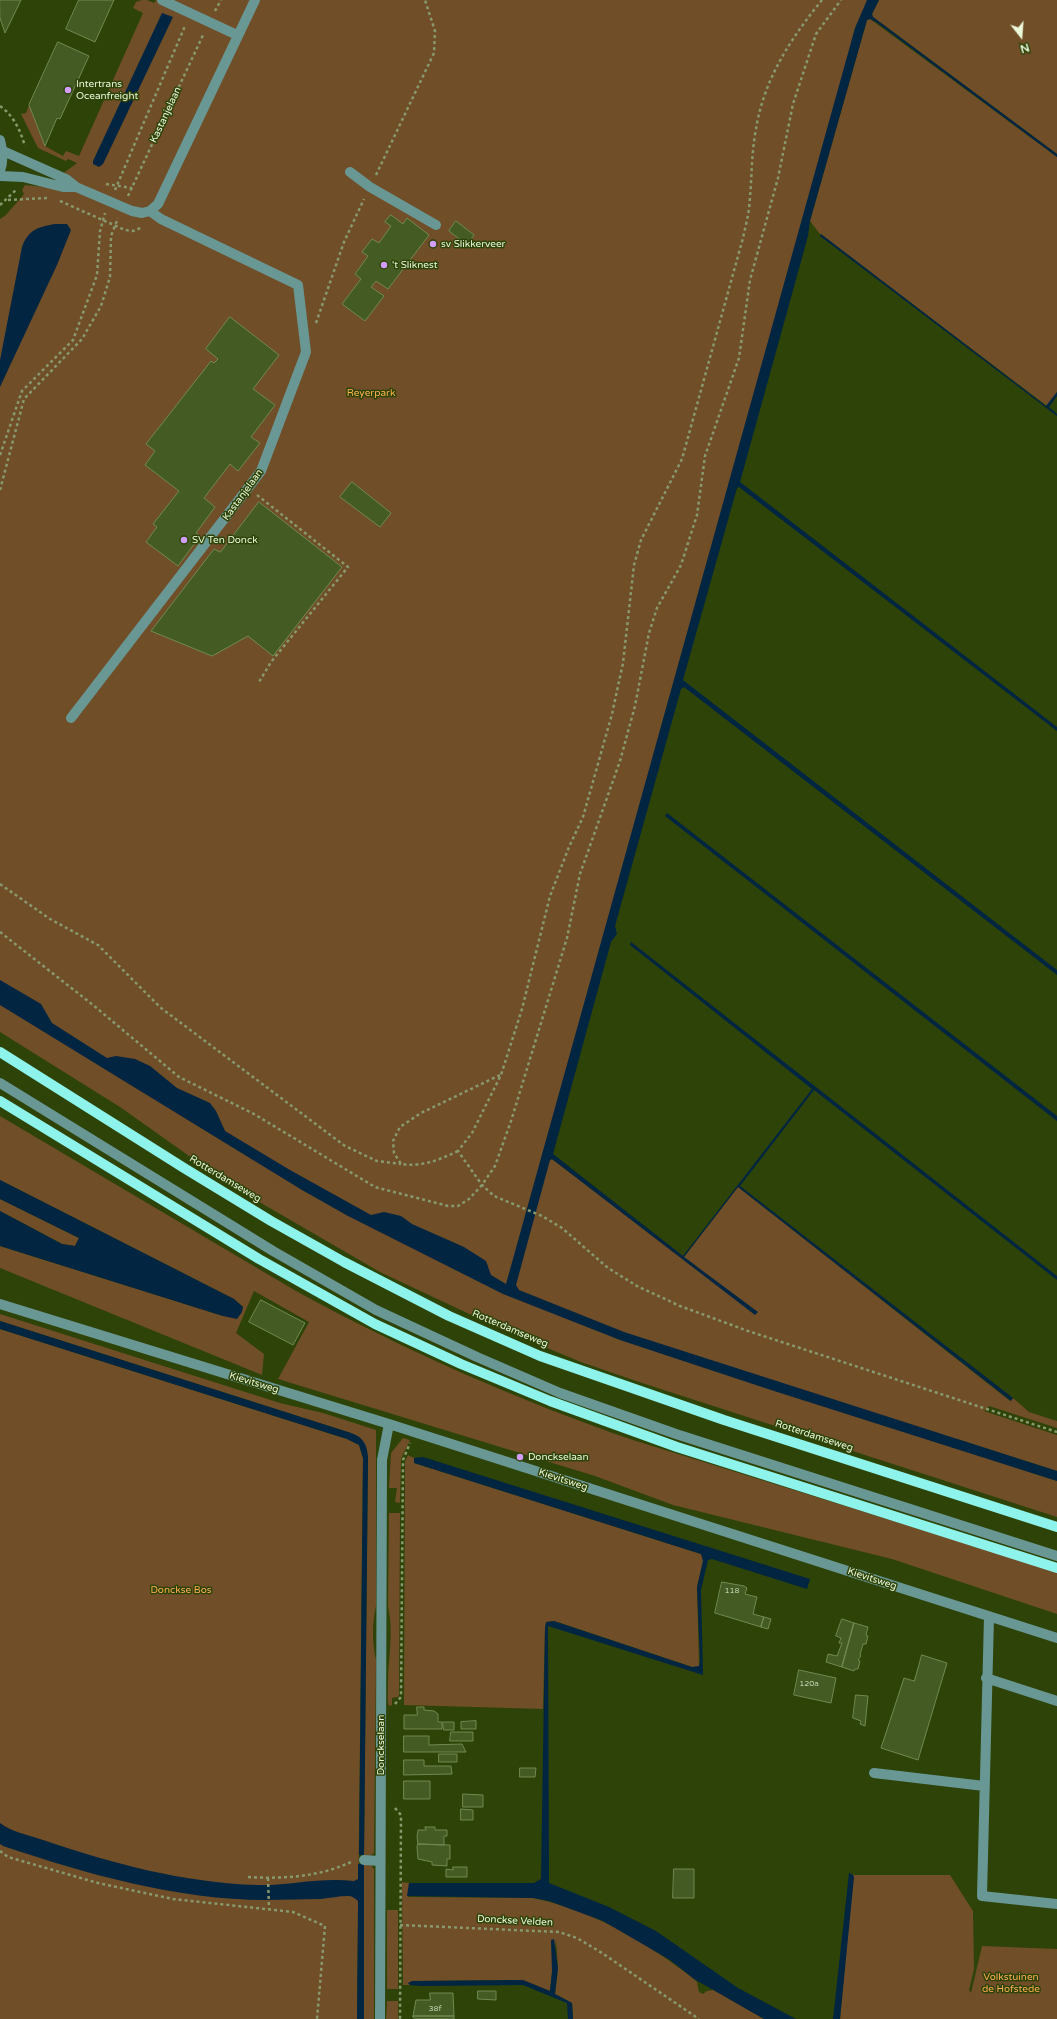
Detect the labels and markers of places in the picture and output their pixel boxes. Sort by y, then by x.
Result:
place label: Intertrans Oceanfreight [76,78,138,102]
marker: Intertrans Oceanfreight [63,85,73,95]
place label: sv Slikkerveer [441,238,505,250]
marker: sv Slikkerveer [428,239,438,249]
place label: 't Sliknest [392,259,437,271]
marker: 't Sliknest [379,260,389,270]
place label: SV Ten Donck [192,534,258,546]
marker: SV Ten Donck [179,535,189,545]
place label: Donckselaan [528,1451,588,1463]
marker: Donckselaan [515,1452,525,1462]

